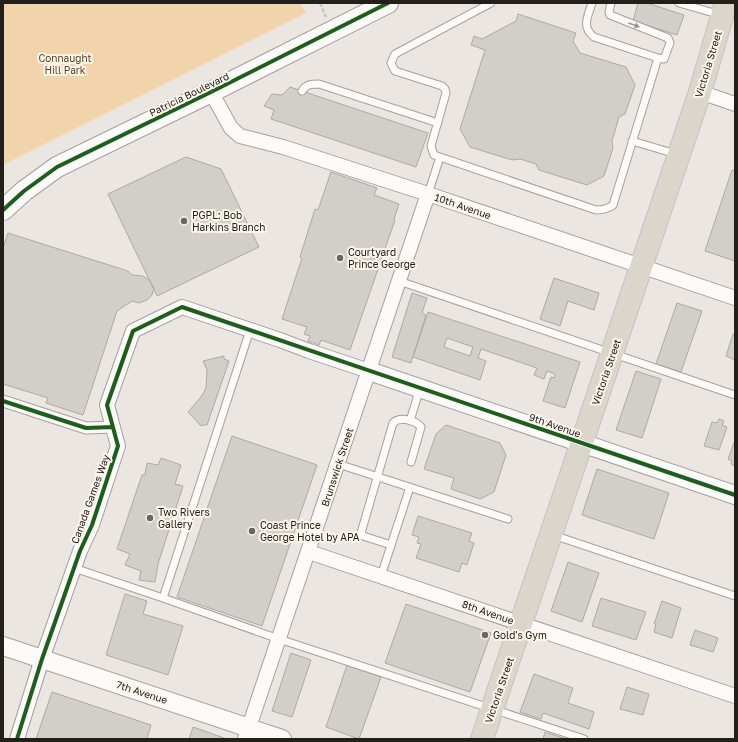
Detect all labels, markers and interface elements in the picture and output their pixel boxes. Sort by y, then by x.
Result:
one-way arrow [628,22,640,28]
street label: Victoria Street [692,29,724,99]
park label: Connaught Hill Park [39,52,92,76]
street label: Patricia Boulevard [147,69,231,119]
street label: 10th Avenue [433,191,493,221]
place label: PGPL: Bob Harkins Branch [192,209,265,233]
marker: PGPL: Bob Harkins Branch [179,216,189,226]
place label: Courtyard Prince George [348,246,416,270]
marker: Courtyard Prince George [335,253,345,263]
street label: Victoria Street [589,337,623,407]
street label: 9th Avenue [528,411,583,440]
street label: Brunswick Street [319,426,355,508]
street label: Canada Games Way [68,452,112,545]
place label: Two Rivers Gallery [158,506,210,530]
marker: Two Rivers Gallery [145,513,155,523]
place label: Coast Prince George Hotel by APA [260,519,360,543]
marker: Coast Prince George Hotel by APA [247,526,257,536]
street label: 8th Avenue [460,598,516,627]
place label: Gold's Gym [493,629,547,641]
marker: Gold's Gym [480,630,490,640]
street label: Victoria Street [482,655,516,725]
street label: 7th Avenue [115,678,169,706]

